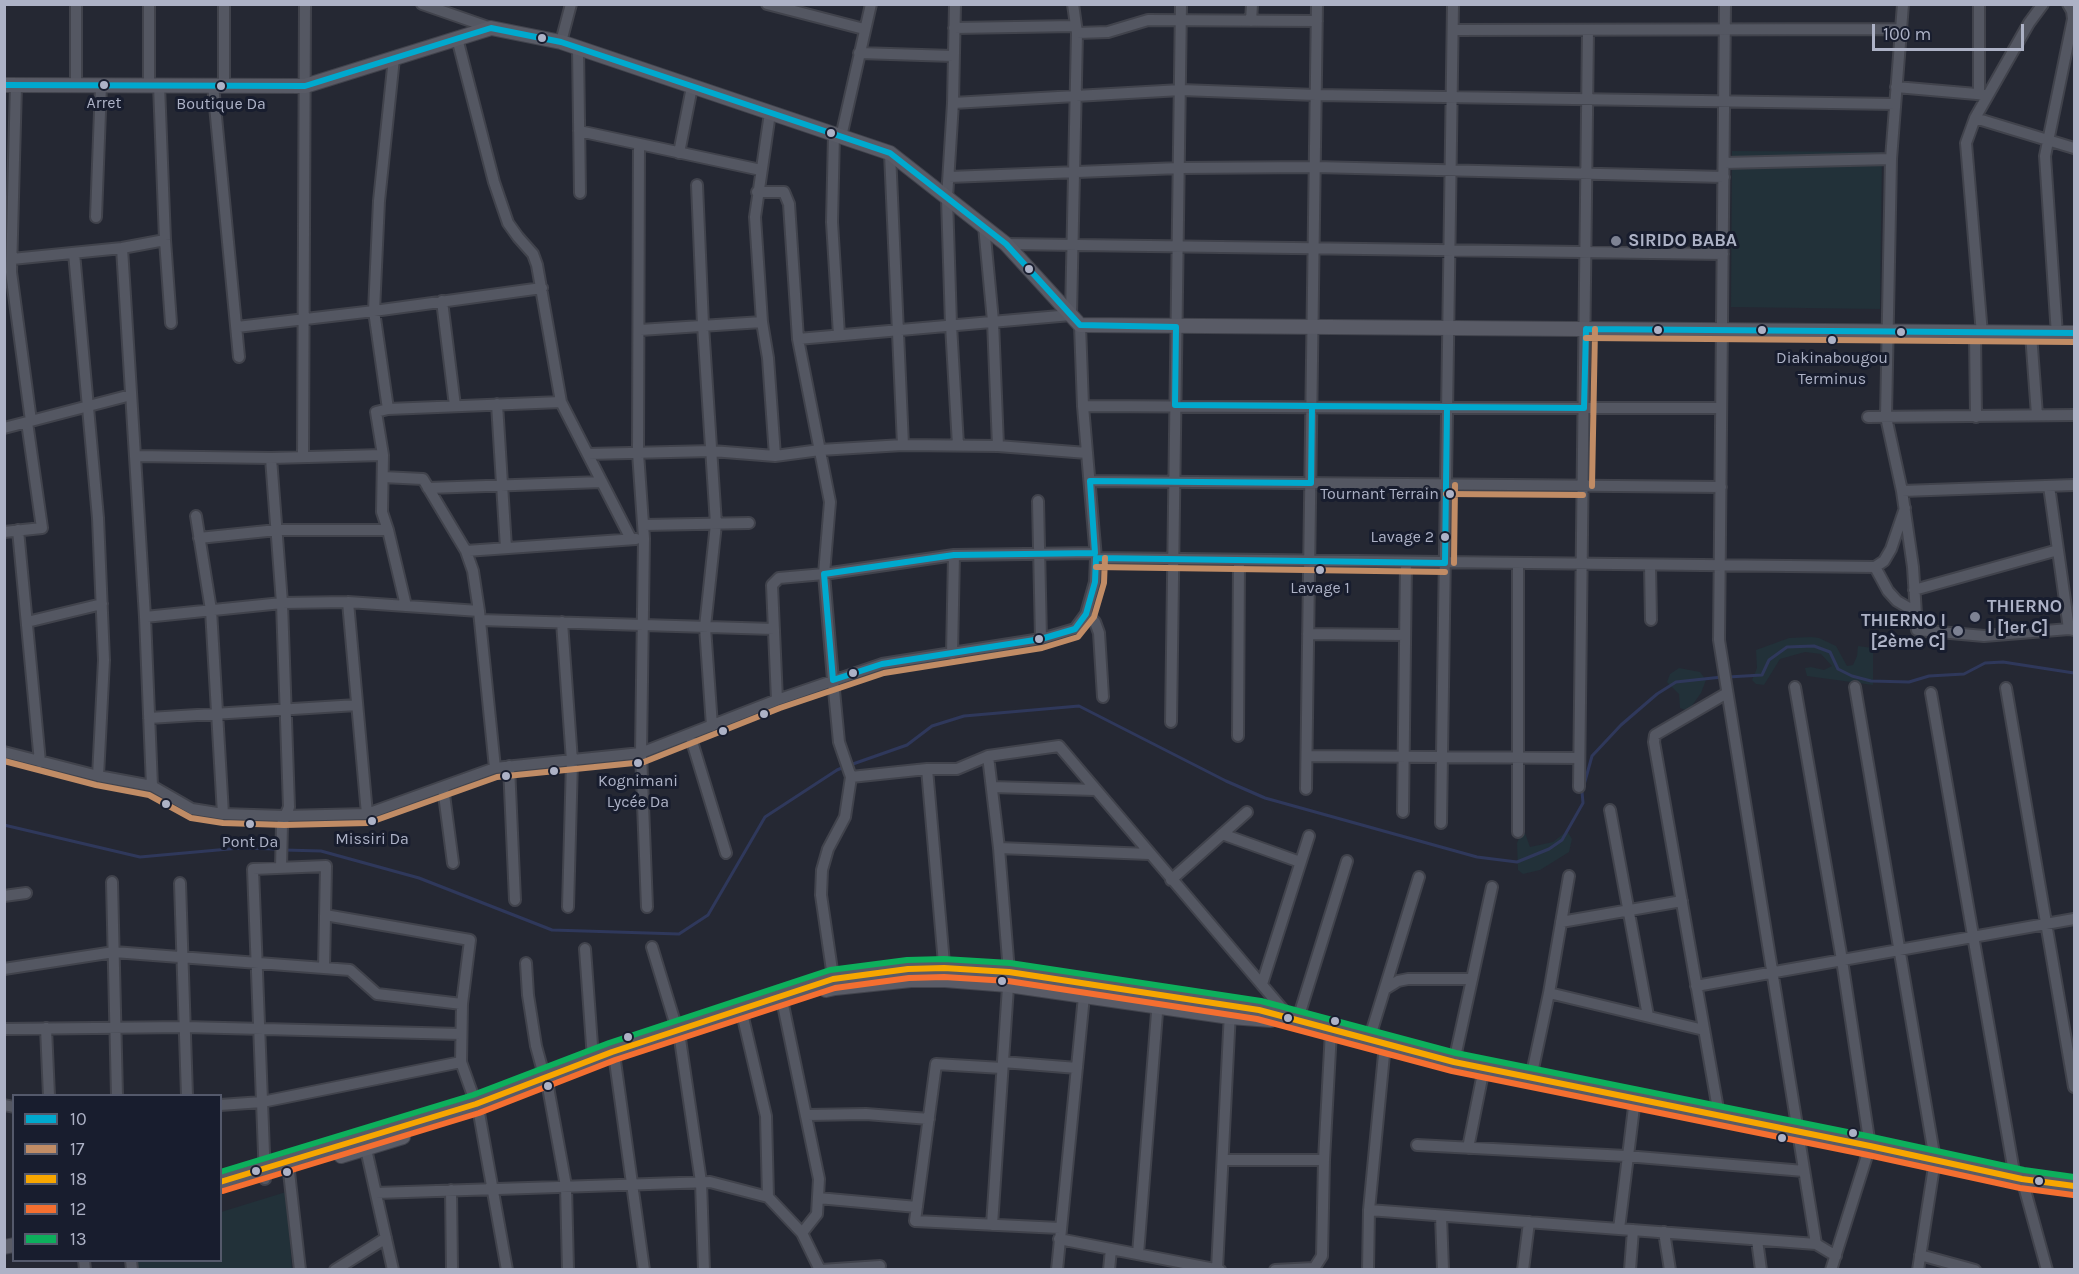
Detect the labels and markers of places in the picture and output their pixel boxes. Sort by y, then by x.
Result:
unlabelled marker [536,32,548,44]
marker: Arret [98,79,110,91]
marker: Boutique Da [215,80,227,92]
place label: Arret [87,93,121,113]
place label: Boutique Da [176,94,266,114]
unlabelled marker [825,127,837,139]
place label: SIRIDO BABA [1628,230,1737,252]
marker: SIRIDO BABA [1609,234,1623,248]
unlabelled marker [1023,263,1035,275]
unlabelled marker [1652,324,1664,336]
unlabelled marker [1756,324,1768,336]
unlabelled marker [1895,326,1907,338]
marker: Diakinabougou Terminus [1826,334,1838,346]
place label: Diakinabougou Terminus [1776,348,1888,386]
place label: Tournant Terrain [1320,484,1439,504]
marker: Tournant Terrain [1444,488,1456,500]
place label: Lavage 2 [1371,527,1434,547]
marker: Lavage 2 [1439,531,1451,543]
marker: Lavage 1 [1314,564,1326,576]
place label: Lavage 1 [1290,578,1350,598]
place label: THIERNO I [1er C] [1987,596,2062,638]
place label: THIERNO I [2ème C] [1861,610,1946,652]
marker: THIERNO I [1er C] [1968,610,1982,624]
marker: THIERNO I [2ème C] [1951,624,1965,638]
unlabelled marker [1033,633,1045,645]
unlabelled marker [847,667,859,679]
unlabelled marker [758,708,770,720]
unlabelled marker [717,725,729,737]
marker: Kognimani Lycée Da [632,757,644,769]
unlabelled marker [548,765,560,777]
unlabelled marker [500,770,512,782]
place label: Kognimani Lycée Da [598,771,678,809]
unlabelled marker [160,798,172,810]
marker: Missiri Da [366,815,378,827]
marker: Pont Da [244,818,256,830]
place label: Missiri Da [335,829,409,849]
place label: Pont Da [222,832,278,852]
unlabelled marker [996,975,1008,987]
unlabelled marker [1282,1012,1294,1024]
unlabelled marker [1329,1015,1341,1027]
unlabelled marker [622,1031,634,1043]
unlabelled marker [542,1080,554,1092]
unlabelled marker [1847,1127,1859,1139]
unlabelled marker [1776,1132,1788,1144]
unlabelled marker [250,1165,262,1177]
unlabelled marker [281,1166,293,1178]
unlabelled marker [2033,1175,2045,1187]

